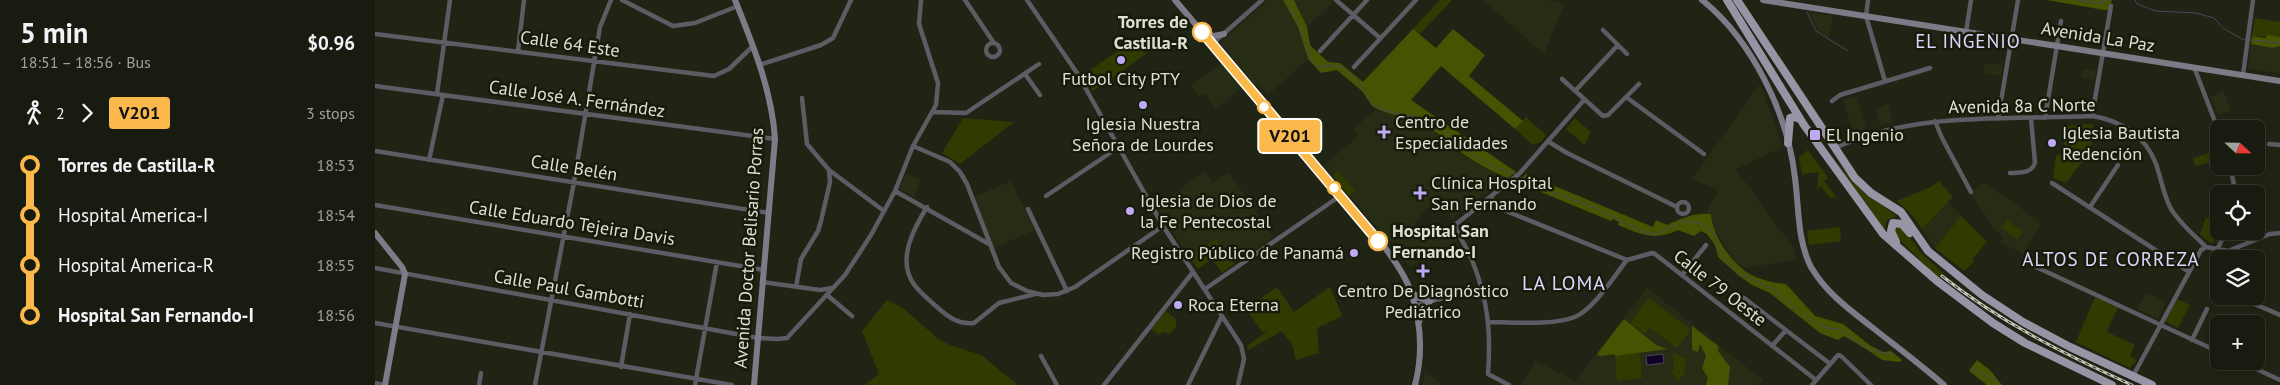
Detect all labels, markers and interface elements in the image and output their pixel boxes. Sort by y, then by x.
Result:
place label: Torres de Castilla-R [1114,10,1188,54]
text: 5 min [20,14,88,51]
street label: Avenida La Paz [2040,16,2157,57]
marker: Torres de Castilla-R [1192,22,1212,42]
street label: Calle 64 Este [519,25,621,62]
district label: EL INGENIO [1915,29,2021,53]
text: $0.96 [307,31,355,55]
text: 18:51 – 18:56 · Bus [20,52,151,72]
marker: Futbol City PTY [1115,54,1127,66]
place label: Futbol City PTY [1062,67,1180,90]
street label: Calle José A. Fernández [488,75,666,122]
street label: Avenida 8a C Norte [1948,93,2096,118]
icon: walk [20,99,48,127]
icon: forward [73,99,101,127]
marker: Iglesia Nuestra Señora de Lourdes [1137,99,1149,111]
unlabelled marker [1257,100,1271,114]
text: V201 [119,101,160,124]
text: 2 [56,103,65,123]
text: 3 stops [306,103,355,123]
place label: Centro de Especialidades [1395,110,1508,154]
place label: Iglesia Nuestra Señora de Lourdes [1072,112,1214,156]
line badge: V201 [1255,120,1325,152]
north arrow [2210,120,2265,175]
map controls [2210,120,2265,370]
place label: Iglesia Bautista Redención [2062,121,2180,165]
place label: El Ingenio [1826,123,1904,146]
text: V201 [1269,124,1311,147]
marker: Centro de Especialidades [1377,125,1391,139]
street label: Avenida Doctor Belisario Porras [729,127,768,369]
marker: El Ingenio [1808,128,1822,142]
marker: Iglesia Bautista Redención [2046,137,2058,149]
street label: Calle Belén [529,149,619,186]
text: Torres de Castilla-R [58,153,215,177]
text: 18:53 [317,155,355,175]
place label: Clínica Hospital San Fernando [1431,171,1553,215]
unlabelled marker [1327,181,1341,195]
button: locate [2210,185,2265,240]
marker: Clínica Hospital San Fernando [1413,186,1427,200]
place label: Iglesia de Dios de la Fe Pentecostal [1140,189,1277,233]
street label: Calle Eduardo Tejeira Davis [467,195,677,250]
text: Hospital America-I [58,203,208,227]
text: 18:54 [317,205,355,225]
marker: Iglesia de Dios de la Fe Pentecostal [1124,205,1136,217]
place label: Hospital San Fernando-I [1392,219,1489,263]
marker: Hospital San Fernando-I [1368,231,1388,251]
place label: Registro Público de Panamá [1131,241,1344,264]
street label: Calle 79 Oeste [1669,244,1771,331]
marker: Registro Público de Panamá [1348,247,1360,259]
district label: ALTOS DE CORREZA [2022,247,2200,271]
button: layers [2210,250,2265,305]
text: Hospital America-R [58,253,214,277]
text: 18:55 [317,255,355,275]
street label: Calle Paul Gambotti [492,264,646,313]
marker: Centro De Diagnóstico Pediátrico [1416,264,1430,278]
district label: LA LOMA [1522,270,1606,296]
place label: Centro De Diagnóstico Pediátrico [1337,279,1509,323]
place label: Roca Eterna [1188,293,1279,316]
marker: Roca Eterna [1172,299,1184,311]
text: Hospital San Fernando-I [58,303,254,327]
text: 18:56 [317,305,355,325]
button: + [2210,315,2265,370]

